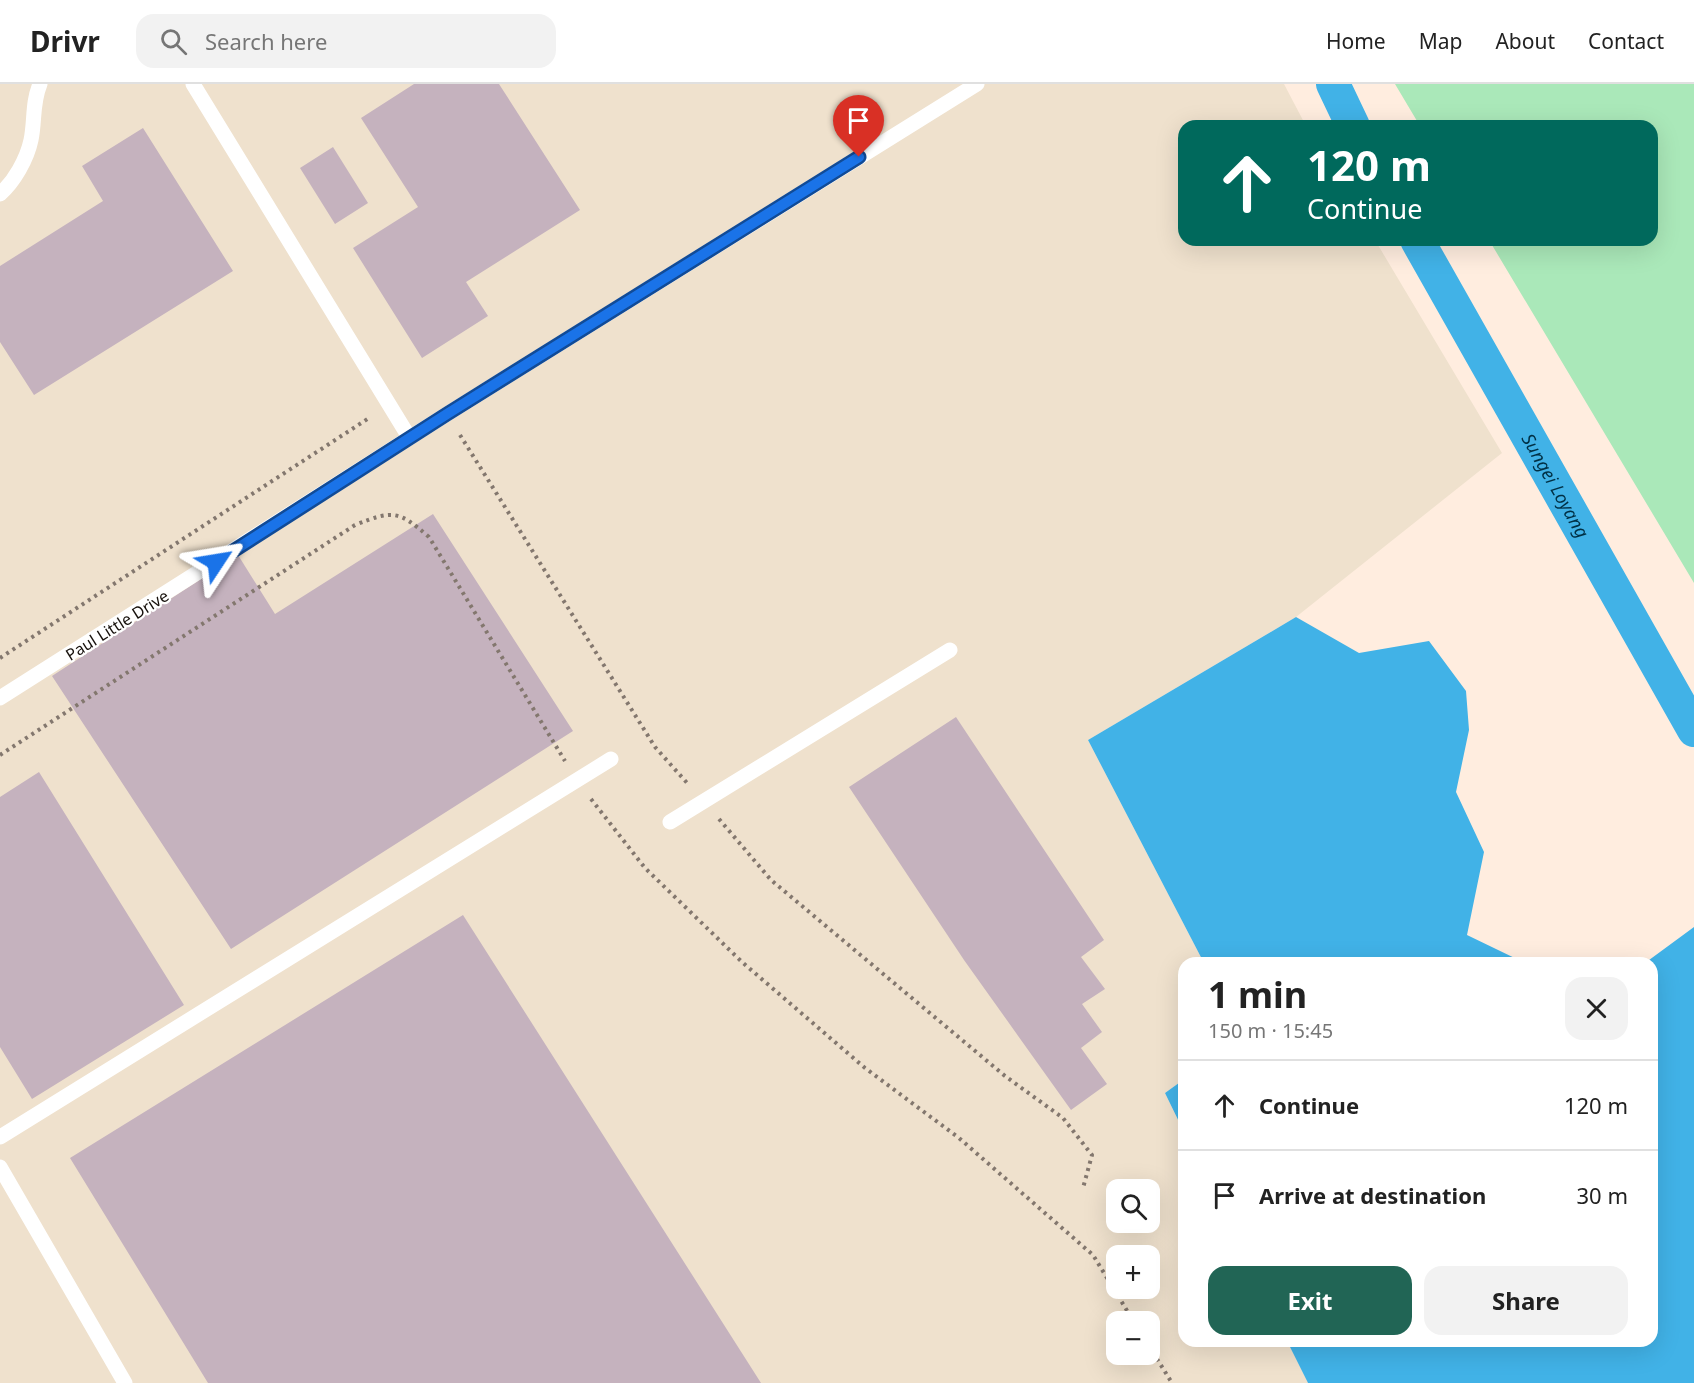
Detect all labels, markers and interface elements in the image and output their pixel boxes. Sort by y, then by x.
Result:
search box [136,14,556,68]
text: Drivr [30,22,100,60]
icon: search [157,25,190,58]
text: Search here [205,26,327,56]
text: Home [1326,27,1386,55]
text: Map [1419,27,1462,55]
text: About [1495,27,1555,55]
text: Contact [1588,27,1664,55]
pin [833,95,884,157]
icon: arrive [842,104,875,137]
text: 120 m [1307,136,1431,193]
icon: ahead [1208,144,1286,222]
text: Continue [1307,190,1422,227]
water label: Sungei Loyang [1517,429,1595,542]
position arrow [184,530,248,594]
street label: Paul Little Drive [61,584,173,666]
text: 1 min [1208,970,1307,1019]
button: close [1565,977,1628,1040]
text: 150 m · 15:45 [1208,1017,1333,1044]
icon: ahead [1208,1089,1241,1122]
text: Continue [1259,1090,1359,1120]
text: 120 m [1564,1090,1628,1120]
map controls [1106,1179,1160,1365]
button: search [1106,1179,1160,1233]
icon: arrive [1208,1179,1241,1212]
text: Arrive at destination [1259,1180,1486,1210]
text: 30 m [1577,1180,1628,1210]
button: + [1106,1245,1160,1299]
button: Exit [1208,1266,1412,1335]
button: Share [1424,1266,1628,1335]
button: − [1106,1311,1160,1365]

